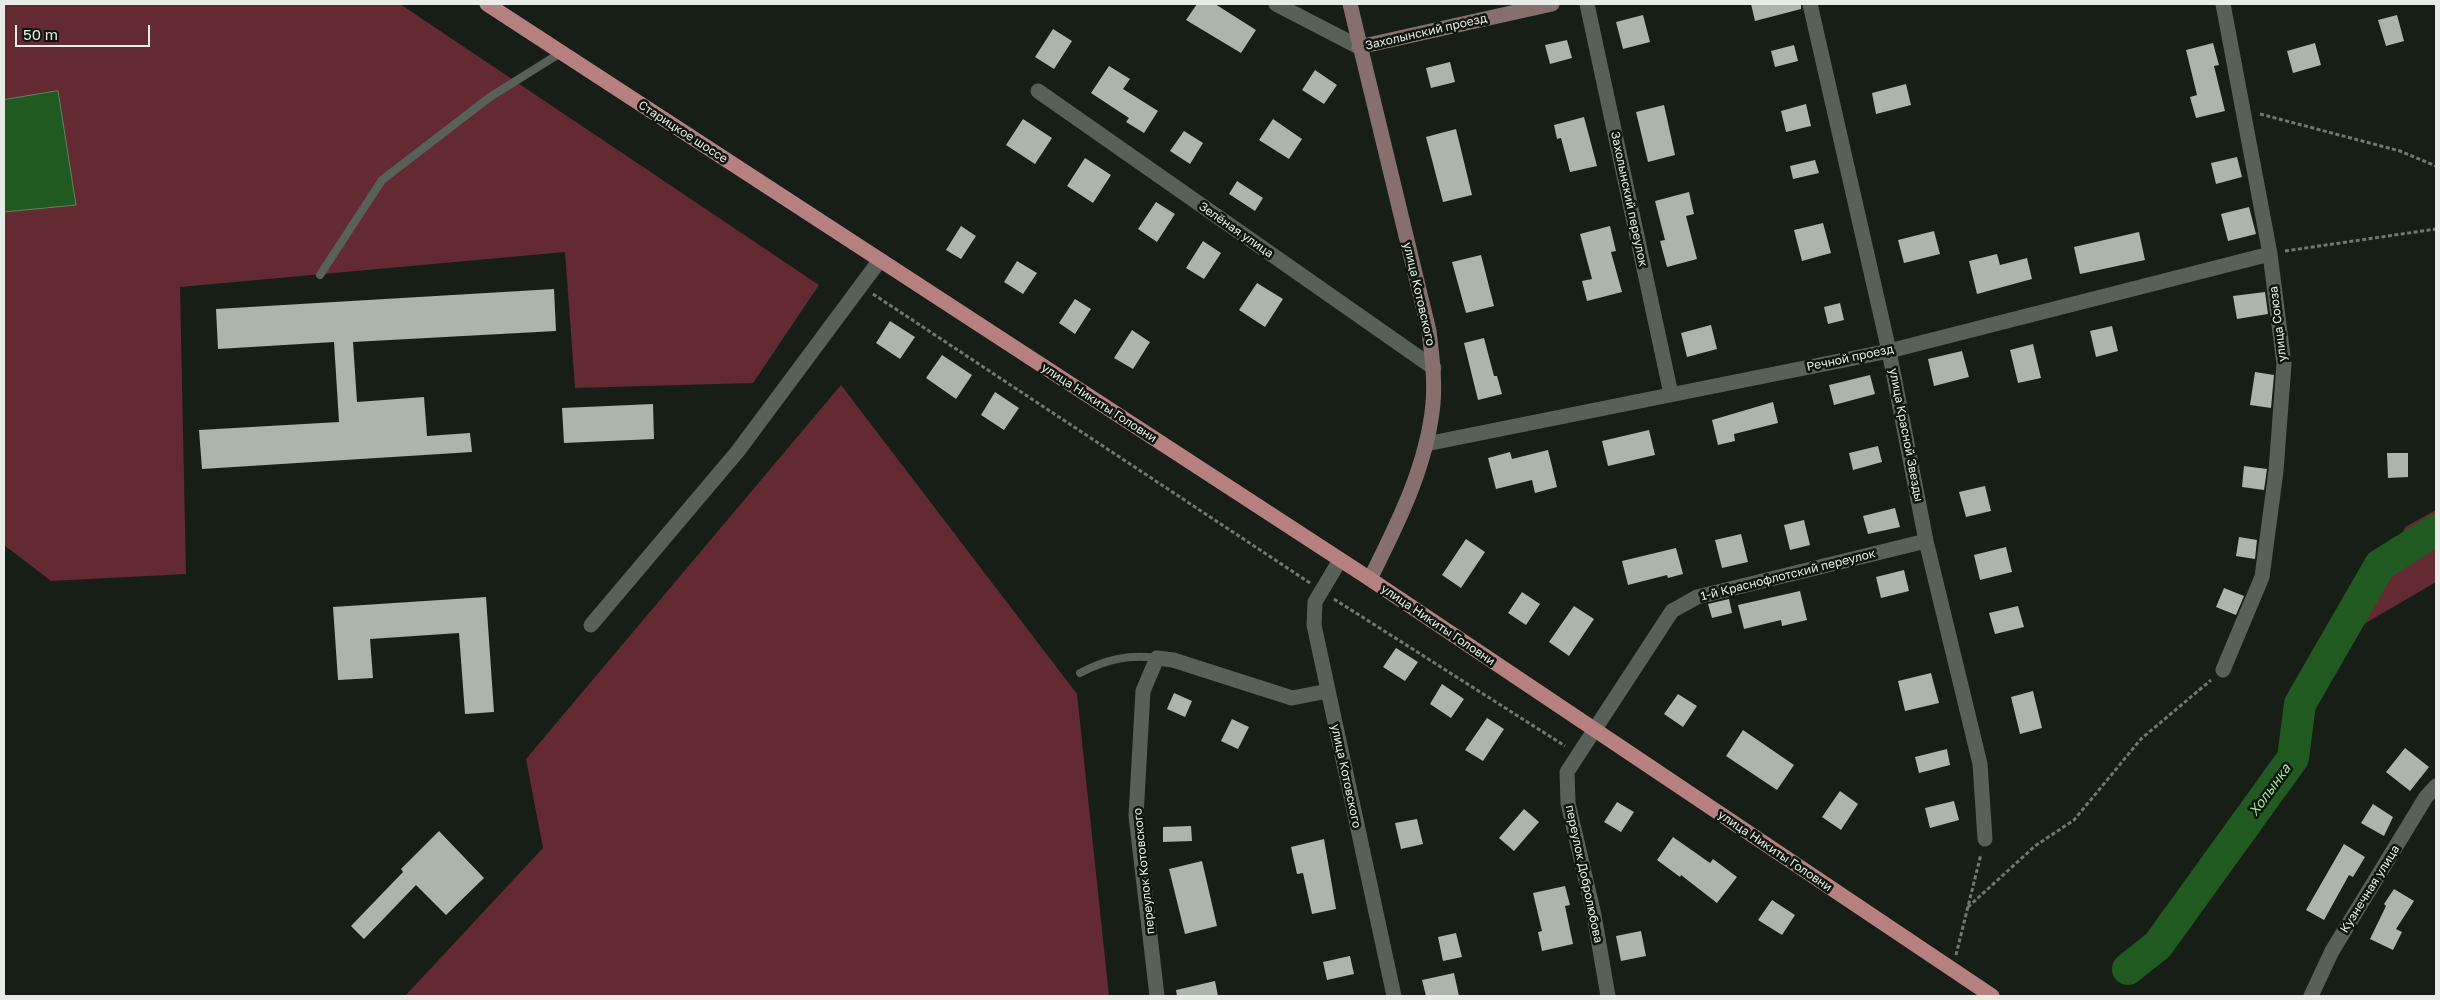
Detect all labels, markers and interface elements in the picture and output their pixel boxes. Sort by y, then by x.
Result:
street label: Захолынский проезд [1364,11,1488,53]
scale bar [18,15,152,47]
text: 50 m [23,25,58,43]
street label: Старицкое шоссе [636,98,730,166]
street label: Захолынский переулок [1608,130,1650,268]
street label: Зелёная улица [1196,199,1276,261]
street label: улица Котовского [1400,241,1438,347]
street label: улица Союза [2266,285,2290,363]
street label: Речной проезд [1805,342,1895,374]
street label: улица Никиты Головни [1039,360,1159,446]
street label: улица Красной Звезды [1886,367,1926,503]
street label: 1-й Краснофлотский переулок [1699,546,1877,604]
street label: улица Никиты Головни [1378,581,1498,669]
street label: улица Котовского [1328,723,1364,829]
water label: Холынка [2246,761,2294,819]
street label: переулок Добролюбова [1562,804,1606,944]
street label: переулок Котовского [1130,807,1158,935]
street label: улица Никиты Головни [1715,807,1835,895]
street label: Кузнечная улица [2337,842,2403,936]

